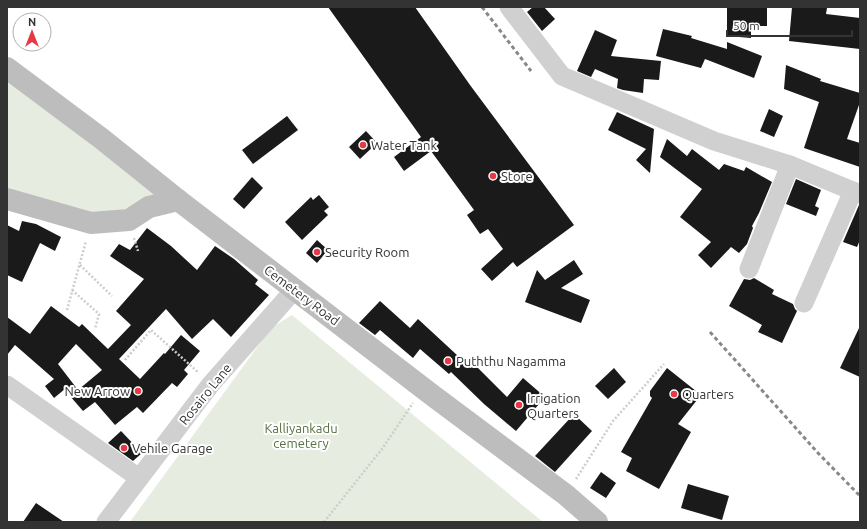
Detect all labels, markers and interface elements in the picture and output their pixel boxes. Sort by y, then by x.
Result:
north arrow [12,12,52,52]
scale bar [727,12,852,38]
text: N [28,16,36,28]
text: 50 m [733,19,760,32]
place label: Water Tank [371,138,437,152]
marker: Water Tank [358,140,368,150]
place label: Store [501,169,533,183]
marker: Store [488,171,498,181]
place label: Security Room [325,245,409,259]
marker: Security Room [312,247,322,257]
street label: Cemetery Road [262,262,342,328]
place label: Puththu Nagamma [456,354,566,368]
marker: Puththu Nagamma [443,356,453,366]
street label: Rosairo Lane [176,361,234,427]
place label: New Arrow [65,384,130,398]
marker: New Arrow [133,386,143,396]
place label: Quarters [682,387,734,402]
marker: Quarters [669,389,679,399]
place label: Irrigation Quarters [527,391,581,421]
marker: Irrigation Quarters [514,400,524,410]
park label: Kalliyankadu cemetery [264,421,338,450]
place label: Vehile Garage [132,441,213,455]
marker: Vehile Garage [119,443,129,453]

